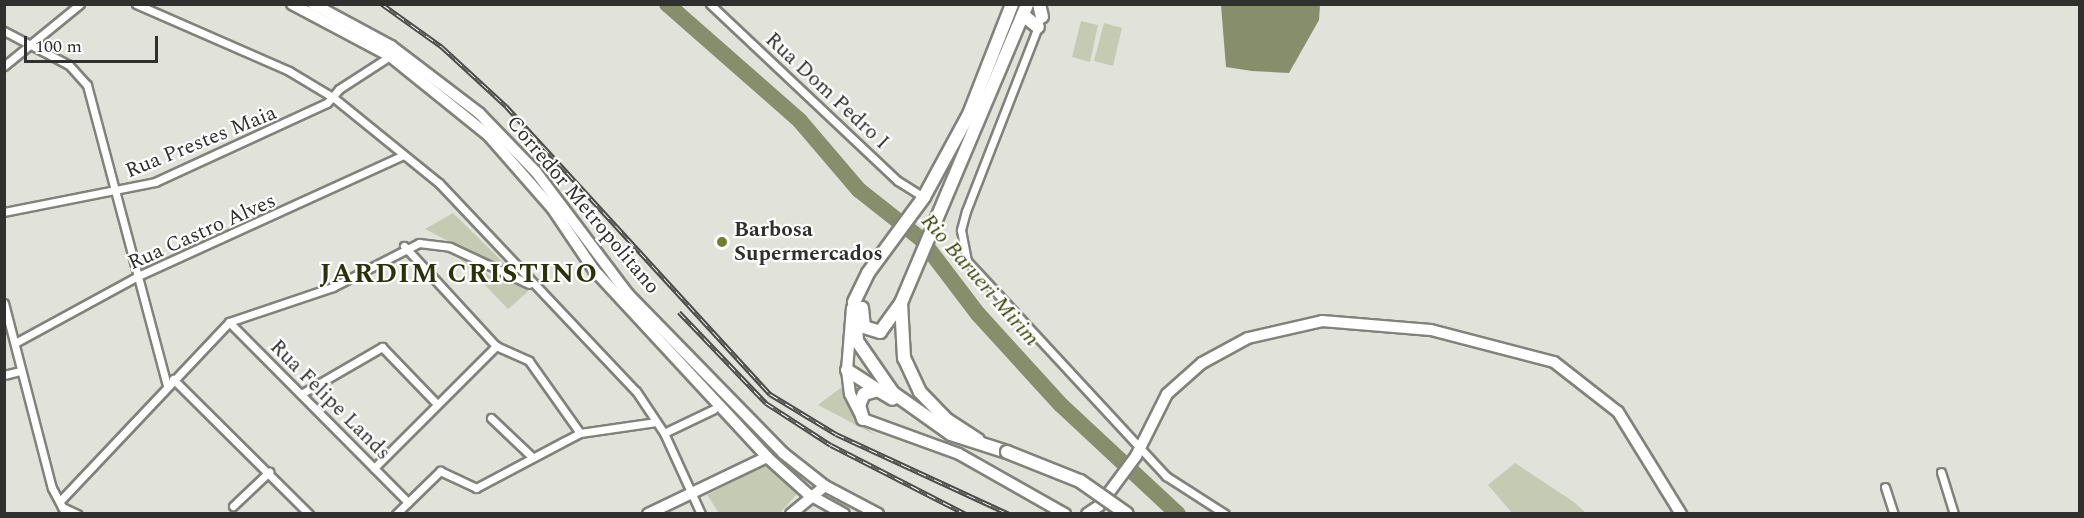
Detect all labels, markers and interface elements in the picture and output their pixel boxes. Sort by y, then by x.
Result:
scale bar [27,24,160,62]
street label: Rua Dom Pedro I [760,27,894,155]
text: 100 m [35,33,82,60]
street label: Rua Prestes Maia [122,100,280,184]
street label: Corredor Metropolitano [501,111,665,299]
street label: Rua Castro Alves [124,188,280,276]
water label: Rio Barueri Mirim [915,208,1045,352]
place label: Barbosa Supermercados [734,217,883,267]
marker: Barbosa Supermercados [715,235,729,249]
district label: JARDIM CRISTINO [320,259,598,291]
street label: Rua Felipe Lands [264,334,396,466]

